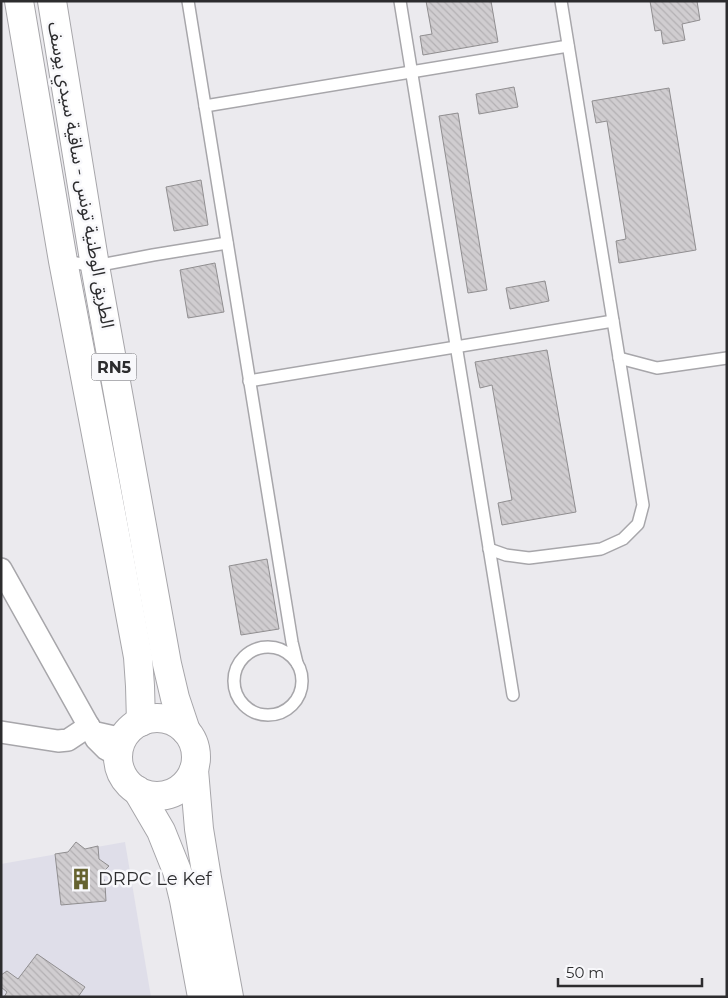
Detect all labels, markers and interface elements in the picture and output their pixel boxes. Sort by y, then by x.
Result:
street label: الطريق الوطنية تونس - ساقية سيدي يوسف [41,20,119,330]
road number: RN5 [92,354,136,381]
building icon: DRPC Le Kef [68,866,94,892]
place label: DRPC Le Kef [98,868,213,890]
scale bar [558,956,702,988]
text: 50 m [566,963,604,982]

